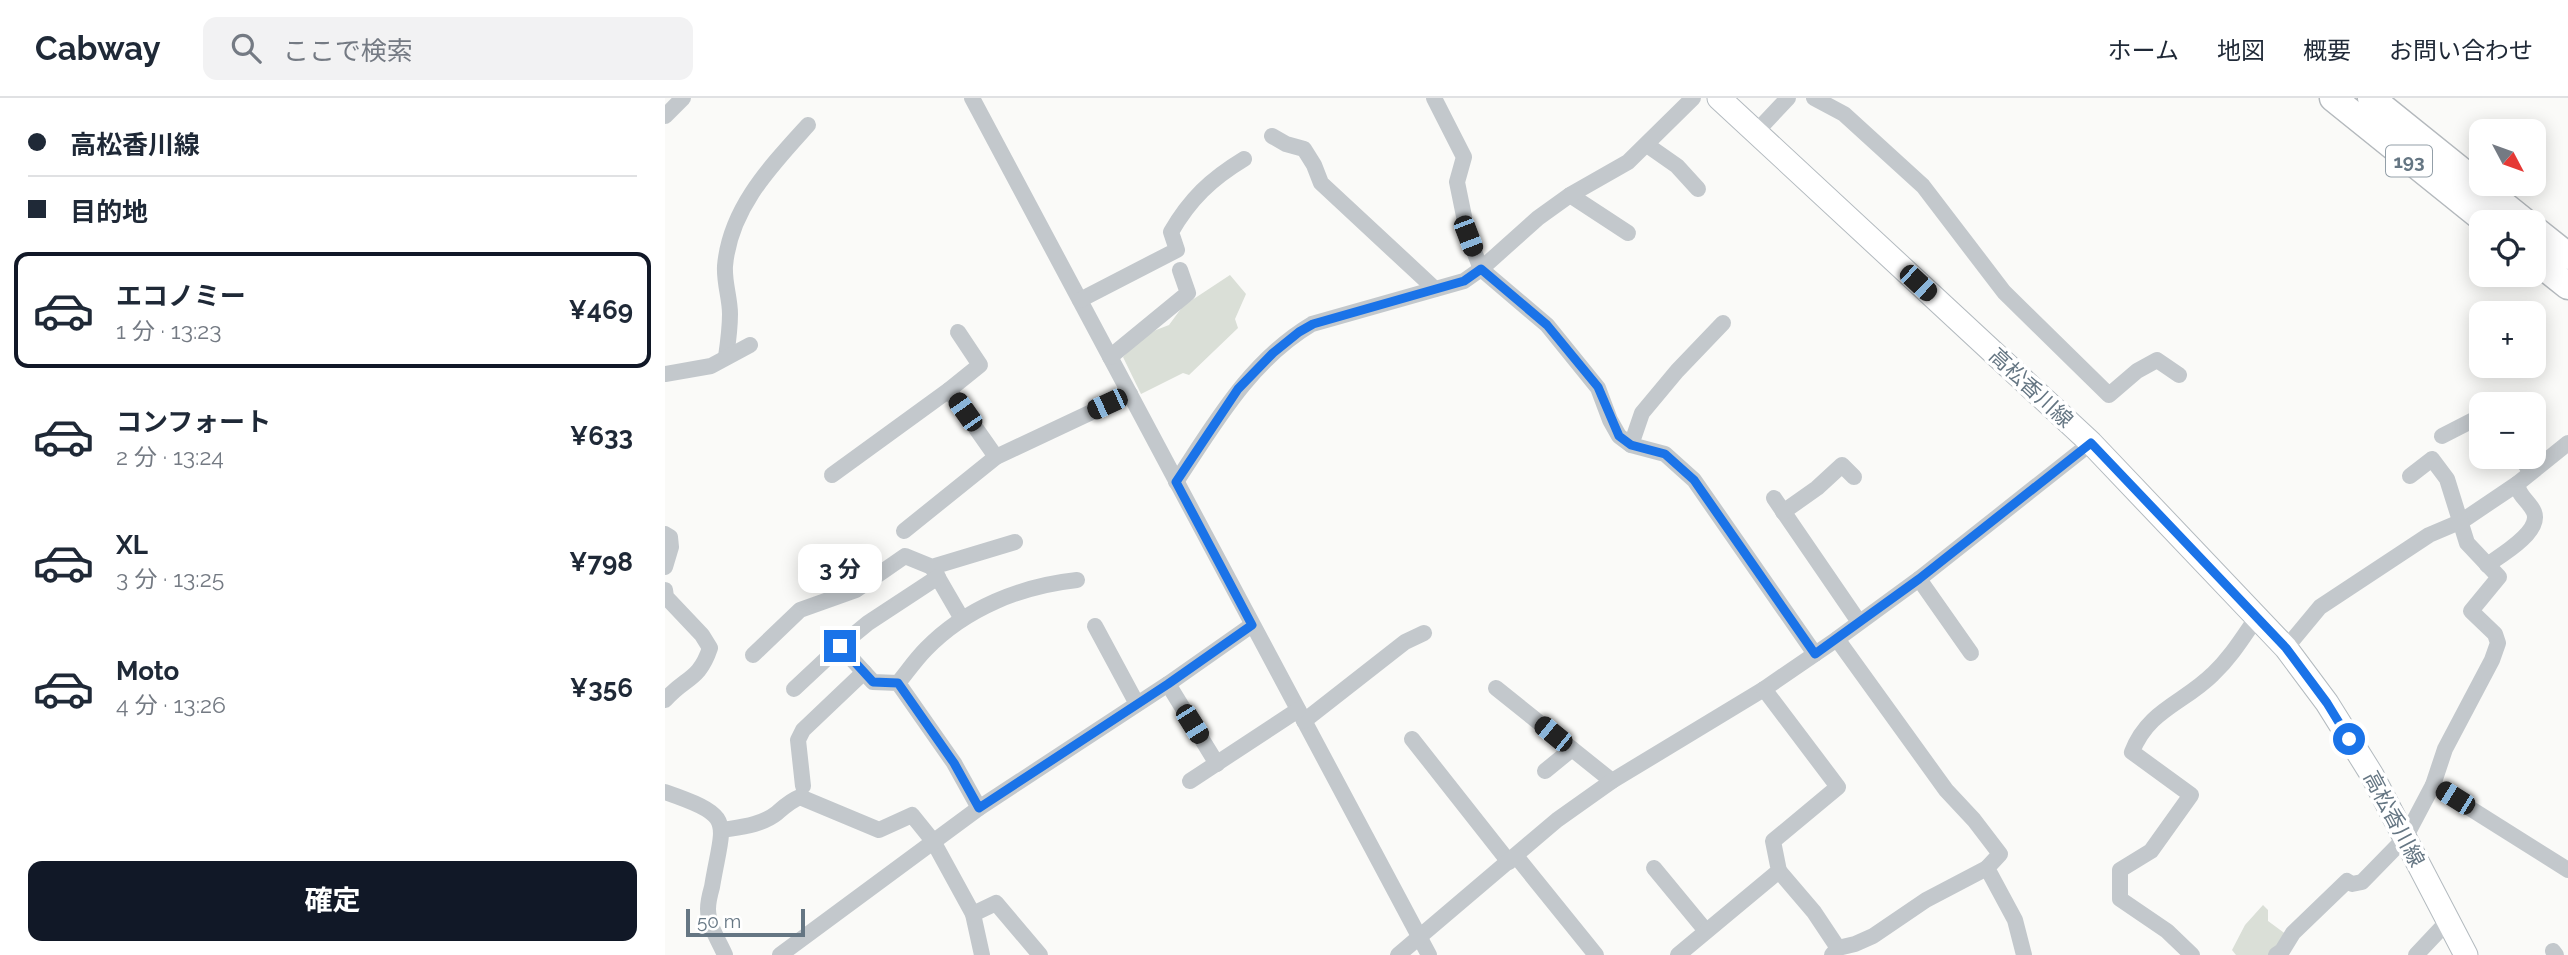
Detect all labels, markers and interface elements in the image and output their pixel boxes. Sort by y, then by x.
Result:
search box [203,17,693,80]
text: Cabway [35,29,161,68]
icon: search [227,29,265,67]
text: ここで検索 [283,36,413,66]
text: ホーム [2108,36,2179,65]
text: 地図 [2217,36,2265,65]
text: 概要 [2303,36,2351,65]
text: お問い合わせ [2389,36,2533,65]
north arrow [2469,119,2546,196]
map controls [2469,119,2546,469]
text: 高松香川線 [70,130,200,160]
road number: 193 [2386,146,2432,176]
text: 目的地 [70,197,148,227]
button: locate [2469,210,2546,287]
car [1451,213,1486,259]
car [1896,261,1941,305]
icon: car [32,279,95,342]
text: エコノミー [116,281,246,311]
text: ¥469 [569,295,633,325]
button: + [2469,301,2546,378]
text: 1 分 · 13:23 [116,317,222,344]
street label: 高松香川線 [1984,343,2078,433]
car [1084,386,1131,422]
car [945,389,986,435]
button: − [2469,392,2546,469]
icon: car [32,405,95,468]
text: コンフォート [116,407,271,437]
text: ¥633 [570,421,633,451]
text: 2 分 · 13:24 [116,443,224,470]
text: XL [116,530,148,560]
icon: car [32,531,95,594]
callout: 3 分 [798,545,882,594]
text: ¥798 [569,547,633,577]
text: 3 分 [819,555,861,582]
text: 3 分 · 13:25 [116,565,224,592]
route end [824,630,856,662]
text: Moto [116,656,179,686]
icon: car [32,657,95,720]
text: ¥356 [570,673,633,703]
text: 4 分 · 13:26 [116,691,226,718]
car [1172,701,1213,747]
car [1531,713,1576,755]
route start [2333,723,2365,755]
street label: 高松香川線 [2359,767,2430,871]
car [2432,778,2479,818]
button: 確定 [28,861,637,941]
scale bar [686,906,805,938]
text: 50 m [697,910,741,932]

